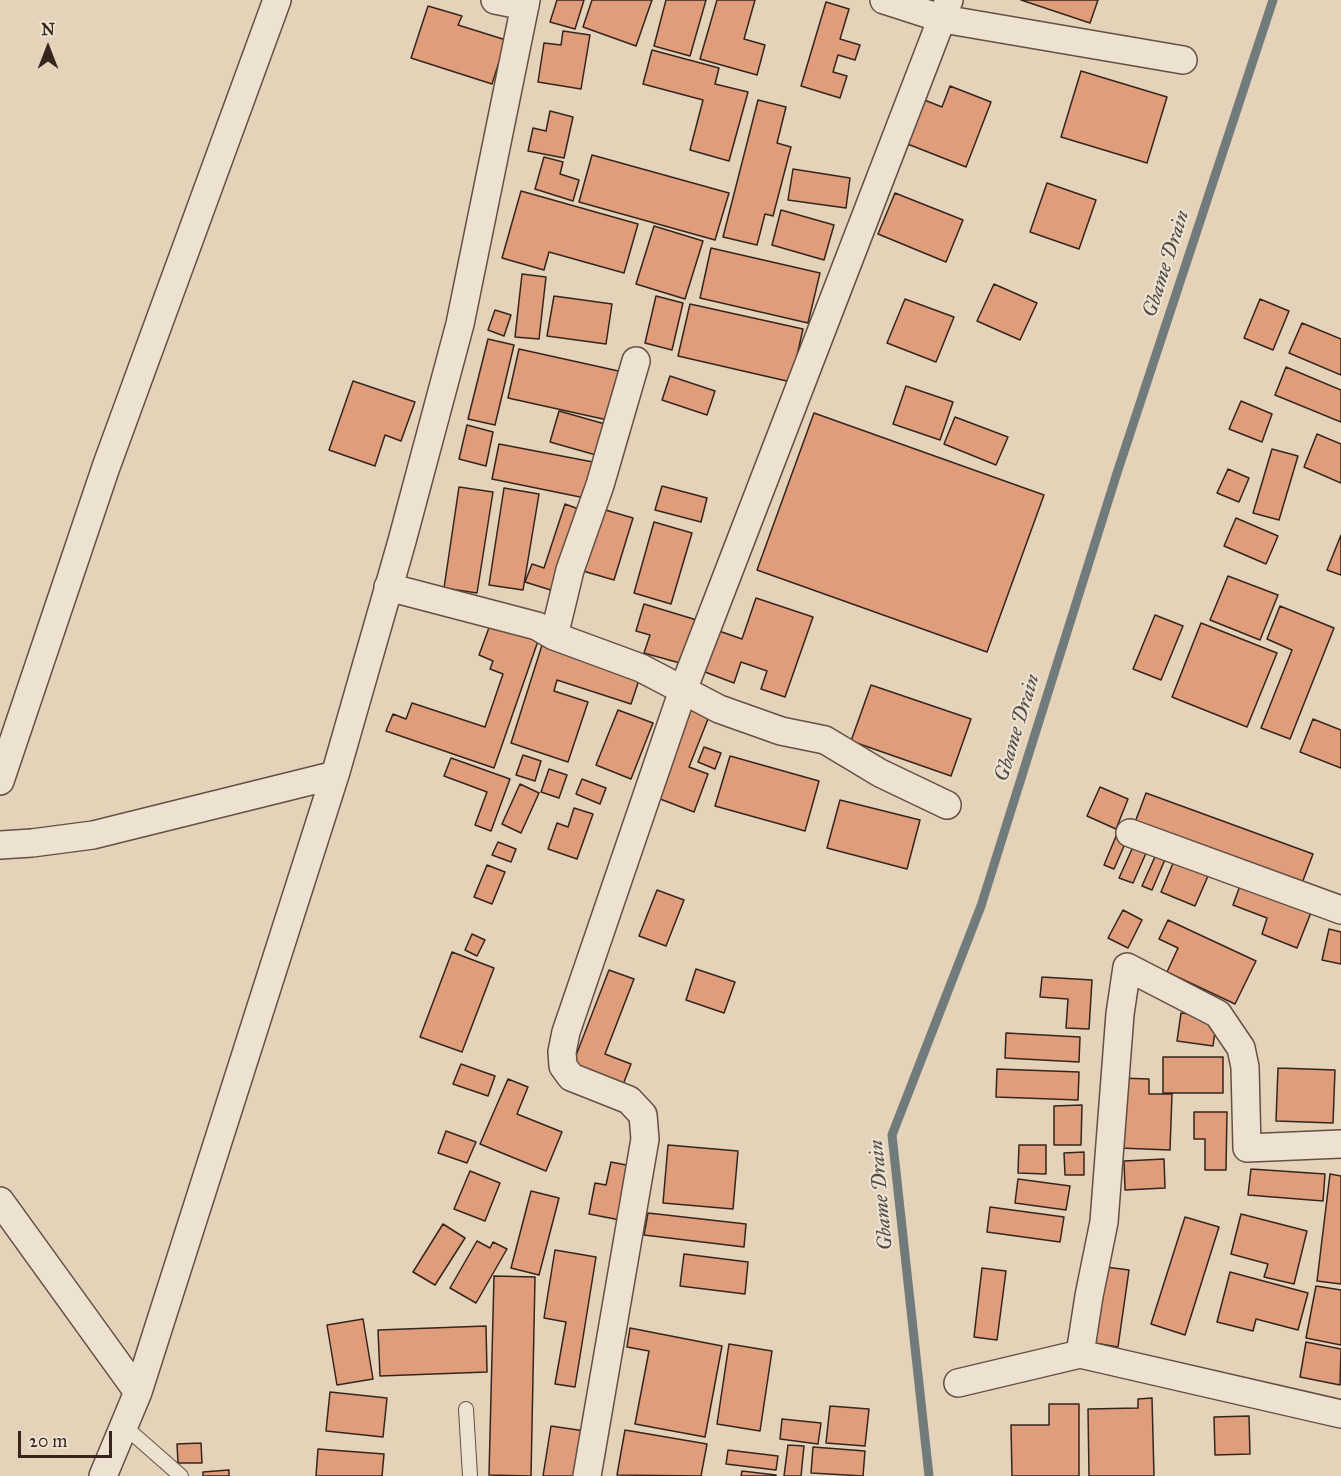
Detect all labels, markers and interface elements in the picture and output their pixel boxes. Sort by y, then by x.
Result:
north arrow [18,18,78,78]
text: N [41,20,55,39]
water label: Gbame Drain [1138,208,1196,320]
water label: Gbame Drain [990,672,1046,784]
water label: Gbame Drain [865,1139,899,1251]
scale bar [21,1419,116,1457]
text: 20 m [29,1430,67,1452]

